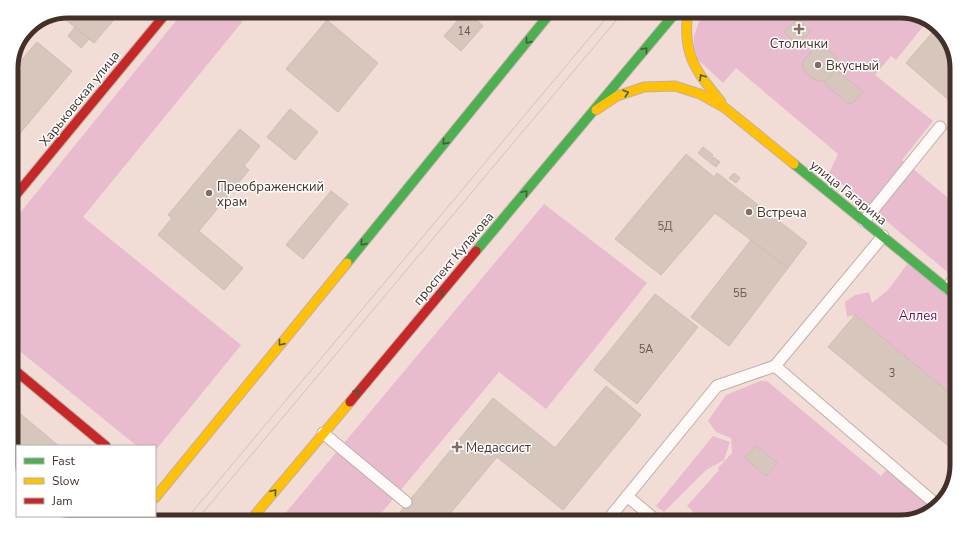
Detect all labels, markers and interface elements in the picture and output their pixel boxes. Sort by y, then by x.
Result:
house number: 14 [457,24,471,39]
marker: Столички [794,24,804,34]
place label: Столички [770,35,828,53]
one-way arrow [525,37,532,44]
street label: Харьковская улица [36,47,124,150]
one-way arrow [640,47,647,55]
place label: Вкусный [826,57,879,75]
marker: Вкусный [813,60,823,70]
one-way arrow [699,74,707,81]
one-way arrow [623,89,630,98]
one-way arrow [443,137,450,145]
street label: улица Гагарина [806,156,891,230]
place label: Преображенский храм [217,178,324,211]
marker: Преображенский храм [204,188,214,198]
one-way arrow [520,191,527,198]
place label: Встреча [757,204,807,222]
marker: Встреча [744,207,754,217]
street label: проспект Кулакова [409,208,498,309]
house number: 5Д [657,219,673,234]
one-way arrow [361,238,368,245]
house number: 5Б [733,286,747,301]
one-way arrow [437,290,444,297]
park label: Аллея [899,307,937,325]
one-way arrow [279,339,286,346]
house number: 5А [639,342,653,357]
house number: 3 [889,366,895,381]
one-way arrow [353,390,360,397]
place label: Медассист [466,439,531,457]
marker: Медассист [451,441,463,453]
legend [16,445,156,517]
text: Fast [52,453,75,469]
text: Slow [52,473,80,489]
one-way arrow [269,489,276,497]
text: Jam [51,493,73,509]

